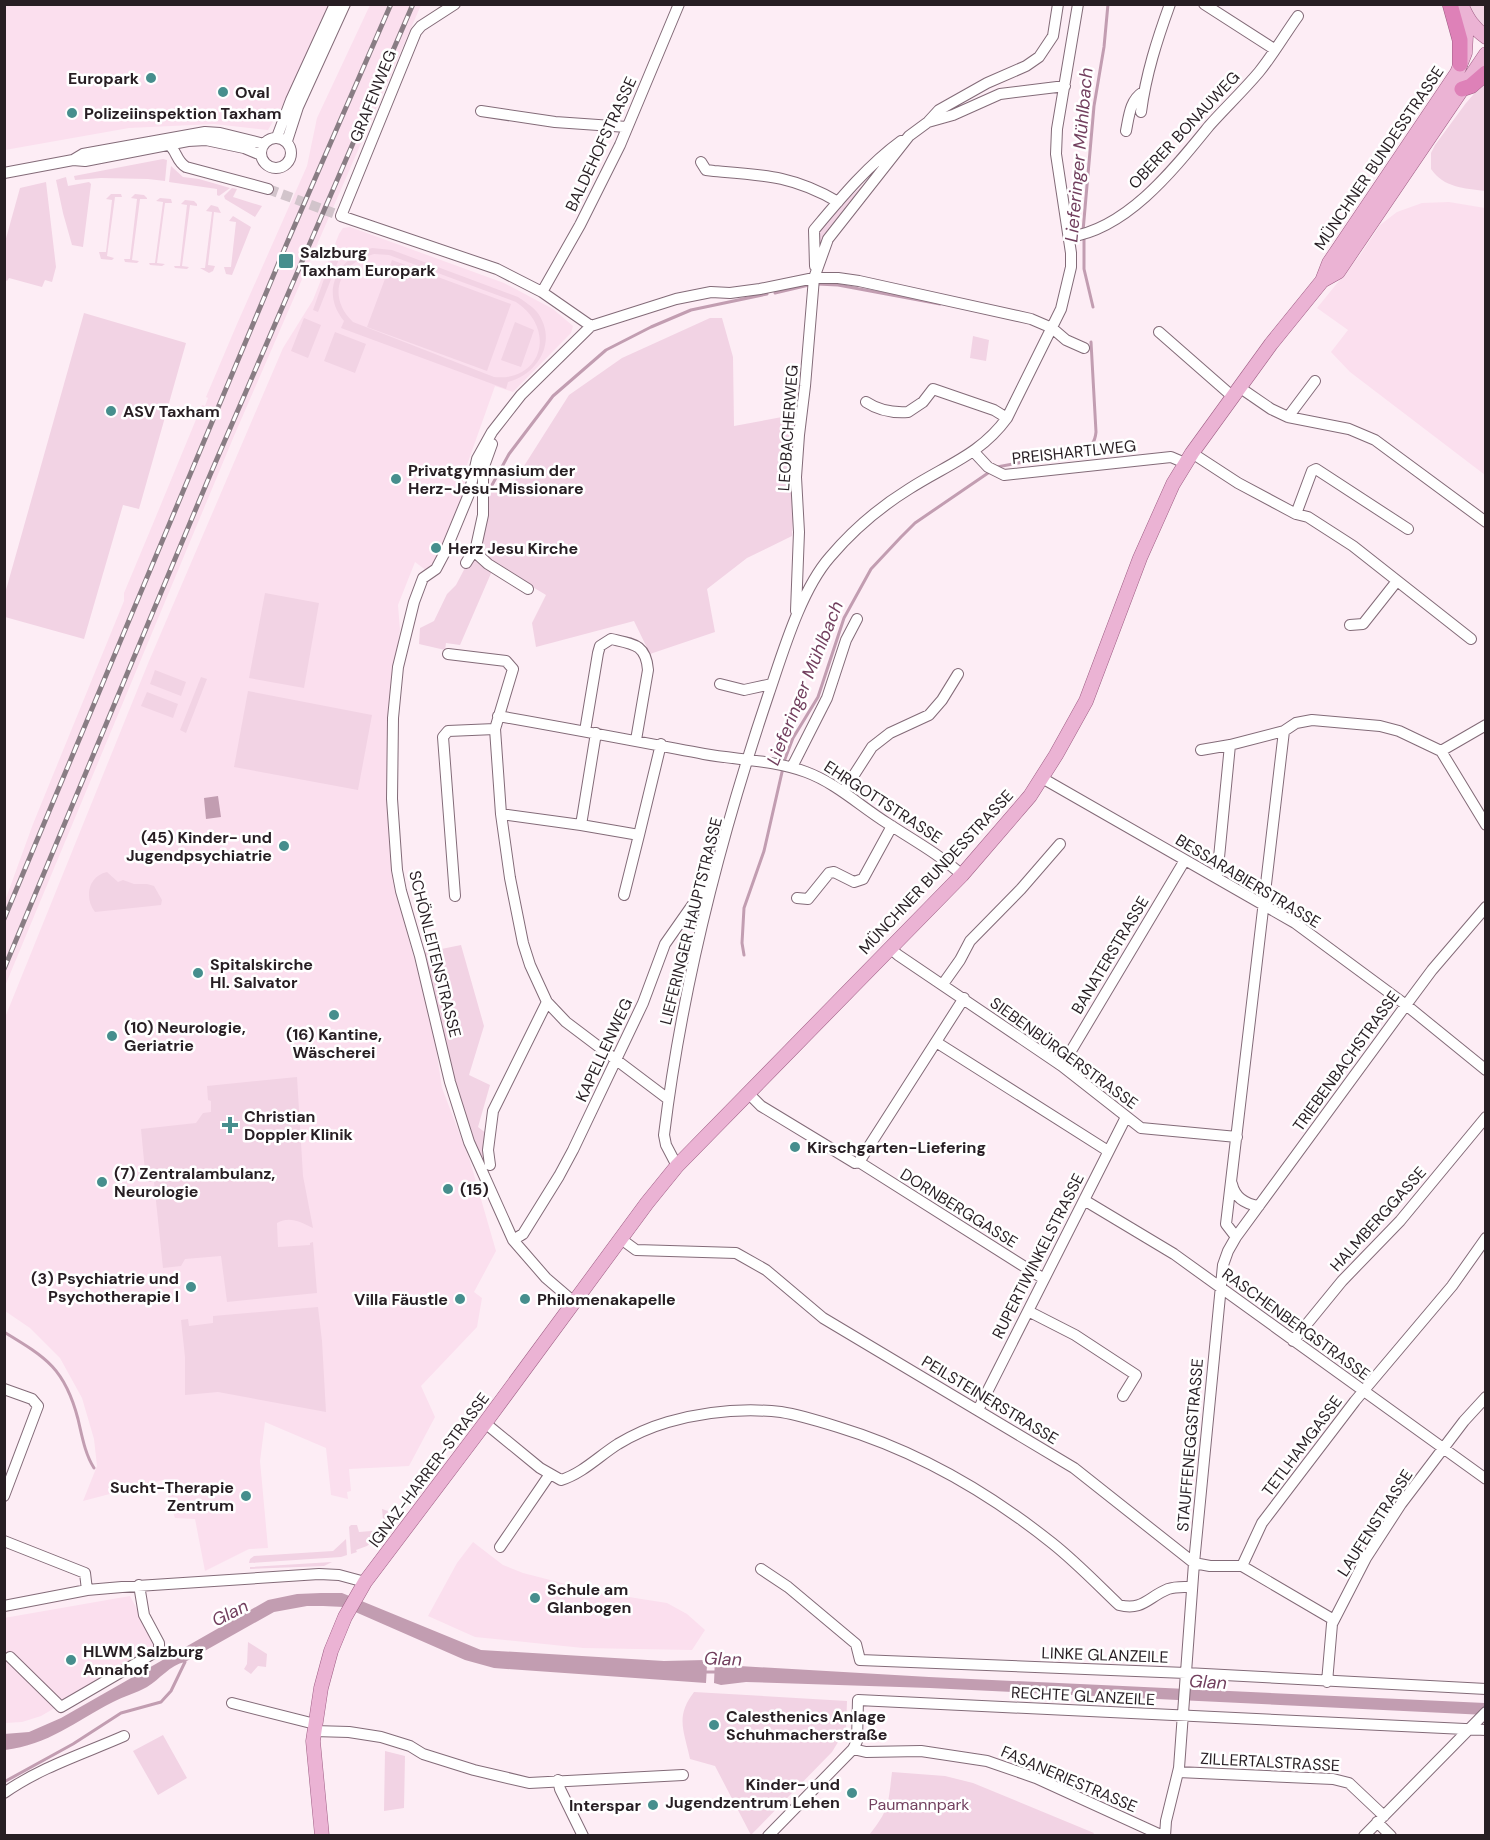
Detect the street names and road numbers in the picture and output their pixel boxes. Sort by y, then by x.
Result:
street label: GRAFENWEG [345,47,401,145]
street label: MÜNCHNER BUNDESSTRASSE [1309,62,1449,254]
street label: OBERER BONAUWEG [1124,67,1244,193]
street label: BALDEHOFSTRASSE [561,73,641,215]
street label: LEOBACHERWEG [773,364,803,492]
street label: PREISHARTLWEG [1011,435,1137,469]
street label: EHRGOTTSTRASSE [820,756,946,848]
street label: MÜNCHNER BUNDESSTRASSE [854,785,1018,959]
street label: LIEFERINGER HAUPTSTRASSE [655,815,727,1027]
street label: BESSARABIERSTRASSE [1172,829,1324,933]
street label: SCHÖNLEITENSTRASSE [404,868,466,1040]
street label: BANATERSTRASSE [1067,892,1153,1018]
street label: TRIEBENBACHSTRASSE [1288,987,1404,1135]
street label: SIEBENBÜRGERSTRASSE [986,992,1142,1114]
street label: KAPELLENWEG [571,995,637,1105]
street label: HALMBERGGASSE [1325,1162,1431,1276]
street label: DORNBERGGASSE [896,1163,1022,1253]
street label: RUPERTIWINKELSTRASSE [987,1170,1089,1342]
street label: RASCHENBERGSTRASSE [1218,1263,1374,1385]
street label: PEILSTEINERSTRASSE [918,1351,1062,1449]
street label: STAUFFENEGGSTRASSE [1172,1358,1208,1532]
street label: IGNAZ-HARRER-STRASSE [364,1388,494,1552]
street label: TETLHAMGASSE [1257,1391,1347,1501]
street label: LAUFENSTRASSE [1333,1466,1417,1580]
street label: LINKE GLANZEILE [1041,1642,1169,1668]
street label: RECHTE GLANZEILE [1010,1682,1156,1710]
street label: FASANERIESTRASSE [998,1741,1140,1817]
street label: ZILLERTALSTRASSE [1200,1748,1340,1776]

